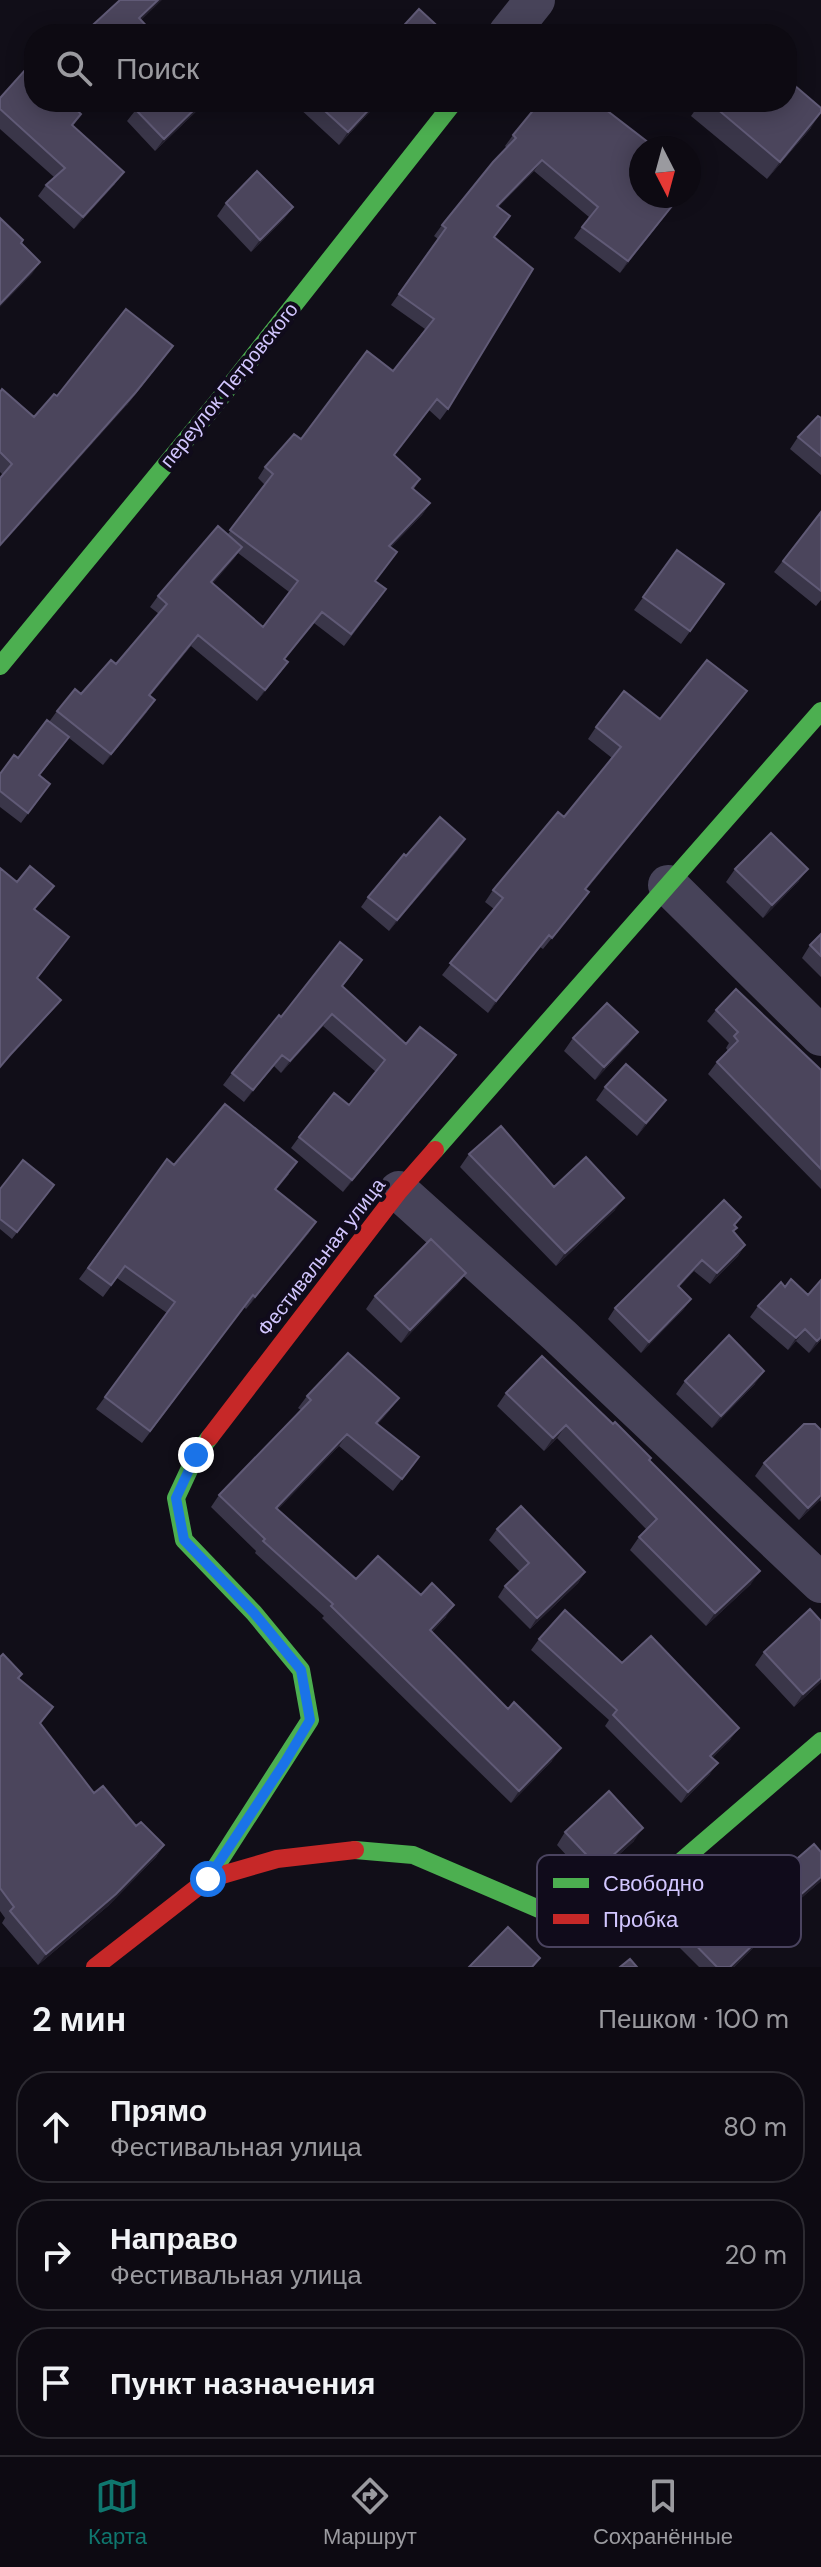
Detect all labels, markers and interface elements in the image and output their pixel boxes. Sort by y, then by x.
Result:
search box [24,24,797,112]
icon: search [52,46,96,90]
text: Поиск [116,49,199,88]
north arrow [629,136,701,208]
street label: переулок Петровского [154,297,304,473]
street label: Фестивальная улица [251,1172,391,1341]
route end [178,1437,214,1473]
legend [537,1855,801,1947]
route start [190,1861,226,1897]
text: Свободно [603,1869,704,1898]
text: Пробка [603,1905,679,1934]
text: 2 мин [32,1997,126,2042]
text: Пешком · 100 m [598,2002,789,2036]
text: Прямо [110,2091,207,2130]
icon: ahead [34,2105,78,2149]
text: 80 m [723,2110,787,2144]
text: Фестивальная улица [110,2130,362,2164]
text: Направо [110,2219,238,2258]
icon: right [34,2233,78,2277]
text: 20 m [724,2238,787,2272]
text: Фестивальная улица [110,2258,362,2292]
icon: arrive [34,2361,78,2405]
text: Пункт назначения [110,2364,375,2403]
tab: Карта [88,2474,147,2551]
tab: Маршрут [323,2474,417,2551]
tab: Сохранённые [593,2474,733,2551]

